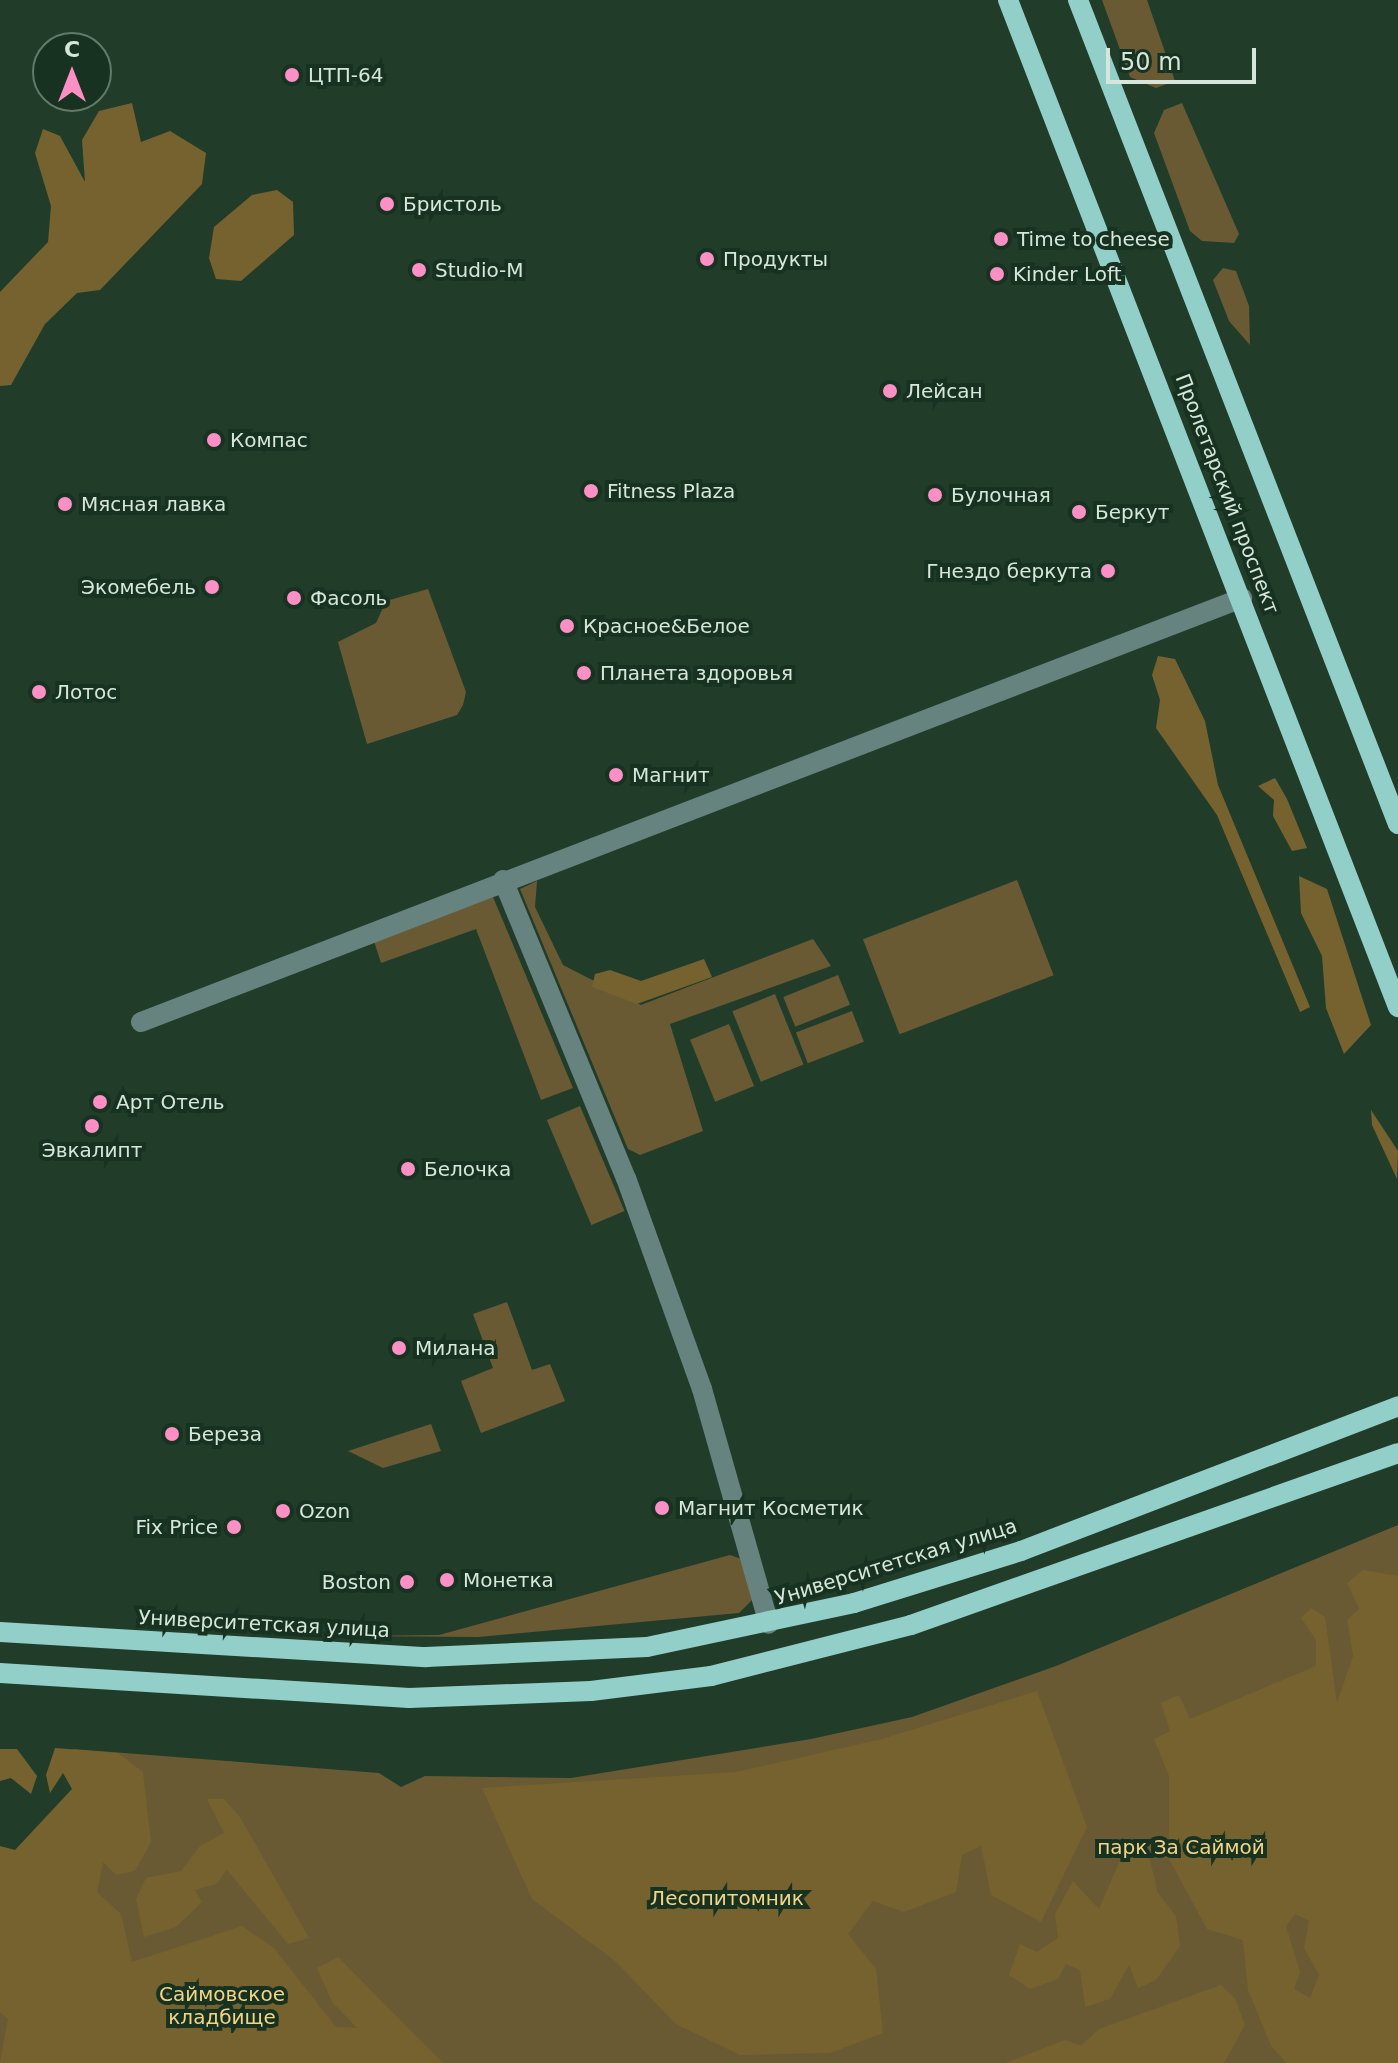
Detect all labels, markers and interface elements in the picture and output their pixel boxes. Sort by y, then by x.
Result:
north arrow [32,32,112,112]
scale bar [1110,32,1260,82]
text: С [64,37,80,62]
text: 50 m [1120,48,1182,76]
place label: ЦТП-64 [308,63,383,87]
marker: ЦТП-64 [283,66,301,84]
place label: Бристоль [403,192,502,216]
marker: Бристоль [378,195,396,213]
place label: Time to cheese [1017,227,1170,251]
marker: Time to cheese [992,230,1010,248]
place label: Продукты [723,247,828,271]
marker: Продукты [698,250,716,268]
place label: Studio-M [435,258,524,282]
marker: Studio-M [410,261,428,279]
place label: Kinder Loft [1013,262,1121,286]
marker: Kinder Loft [988,265,1006,283]
street label: Пролетарский проспект [1170,371,1284,617]
place label: Лейсан [906,379,983,403]
marker: Лейсан [881,382,899,400]
place label: Компас [230,428,308,452]
marker: Компас [205,431,223,449]
place label: Fitness Plaza [607,479,735,503]
marker: Fitness Plaza [582,482,600,500]
place label: Булочная [951,483,1051,507]
marker: Булочная [926,486,944,504]
place label: Мясная лавка [81,492,226,516]
marker: Мясная лавка [56,495,74,513]
place label: Беркут [1095,500,1169,524]
marker: Беркут [1070,503,1088,521]
place label: Гнездо беркута [926,559,1092,583]
marker: Гнездо беркута [1099,562,1117,580]
place label: Экомебель [81,575,196,599]
marker: Экомебель [203,578,221,596]
place label: Фасоль [310,586,387,610]
marker: Фасоль [285,589,303,607]
place label: Красное&Белое [583,614,750,638]
marker: Красное&Белое [558,617,576,635]
place label: Планета здоровья [600,661,793,685]
marker: Планета здоровья [575,664,593,682]
place label: Лотос [55,680,117,704]
marker: Лотос [30,683,48,701]
place label: Магнит [632,763,710,787]
marker: Магнит [607,766,625,784]
place label: Арт Отель [116,1090,225,1114]
marker: Арт Отель [91,1093,109,1111]
marker: Эвкалипт [83,1117,101,1135]
place label: Эвкалипт [42,1138,142,1162]
place label: Белочка [424,1157,511,1181]
marker: Белочка [399,1160,417,1178]
place label: Милана [415,1336,496,1360]
marker: Милана [390,1339,408,1357]
place label: Береза [188,1422,262,1446]
marker: Береза [163,1425,181,1443]
place label: Магнит Косметик [678,1496,864,1520]
place label: Ozon [299,1499,350,1523]
marker: Магнит Косметик [653,1499,671,1517]
marker: Ozon [274,1502,292,1520]
street label: Университетская улица [772,1514,1020,1610]
place label: Fix Price [135,1515,218,1539]
marker: Fix Price [225,1518,243,1536]
place label: Монетка [463,1568,554,1592]
place label: Boston [322,1570,391,1594]
marker: Монетка [438,1571,456,1589]
marker: Boston [398,1573,416,1591]
street label: Университетская улица [138,1605,390,1643]
park label: парк За Саймой [1097,1835,1265,1859]
park label: Лесопитомник [650,1886,804,1910]
park label: Саймовское кладбище [159,1983,285,2030]

